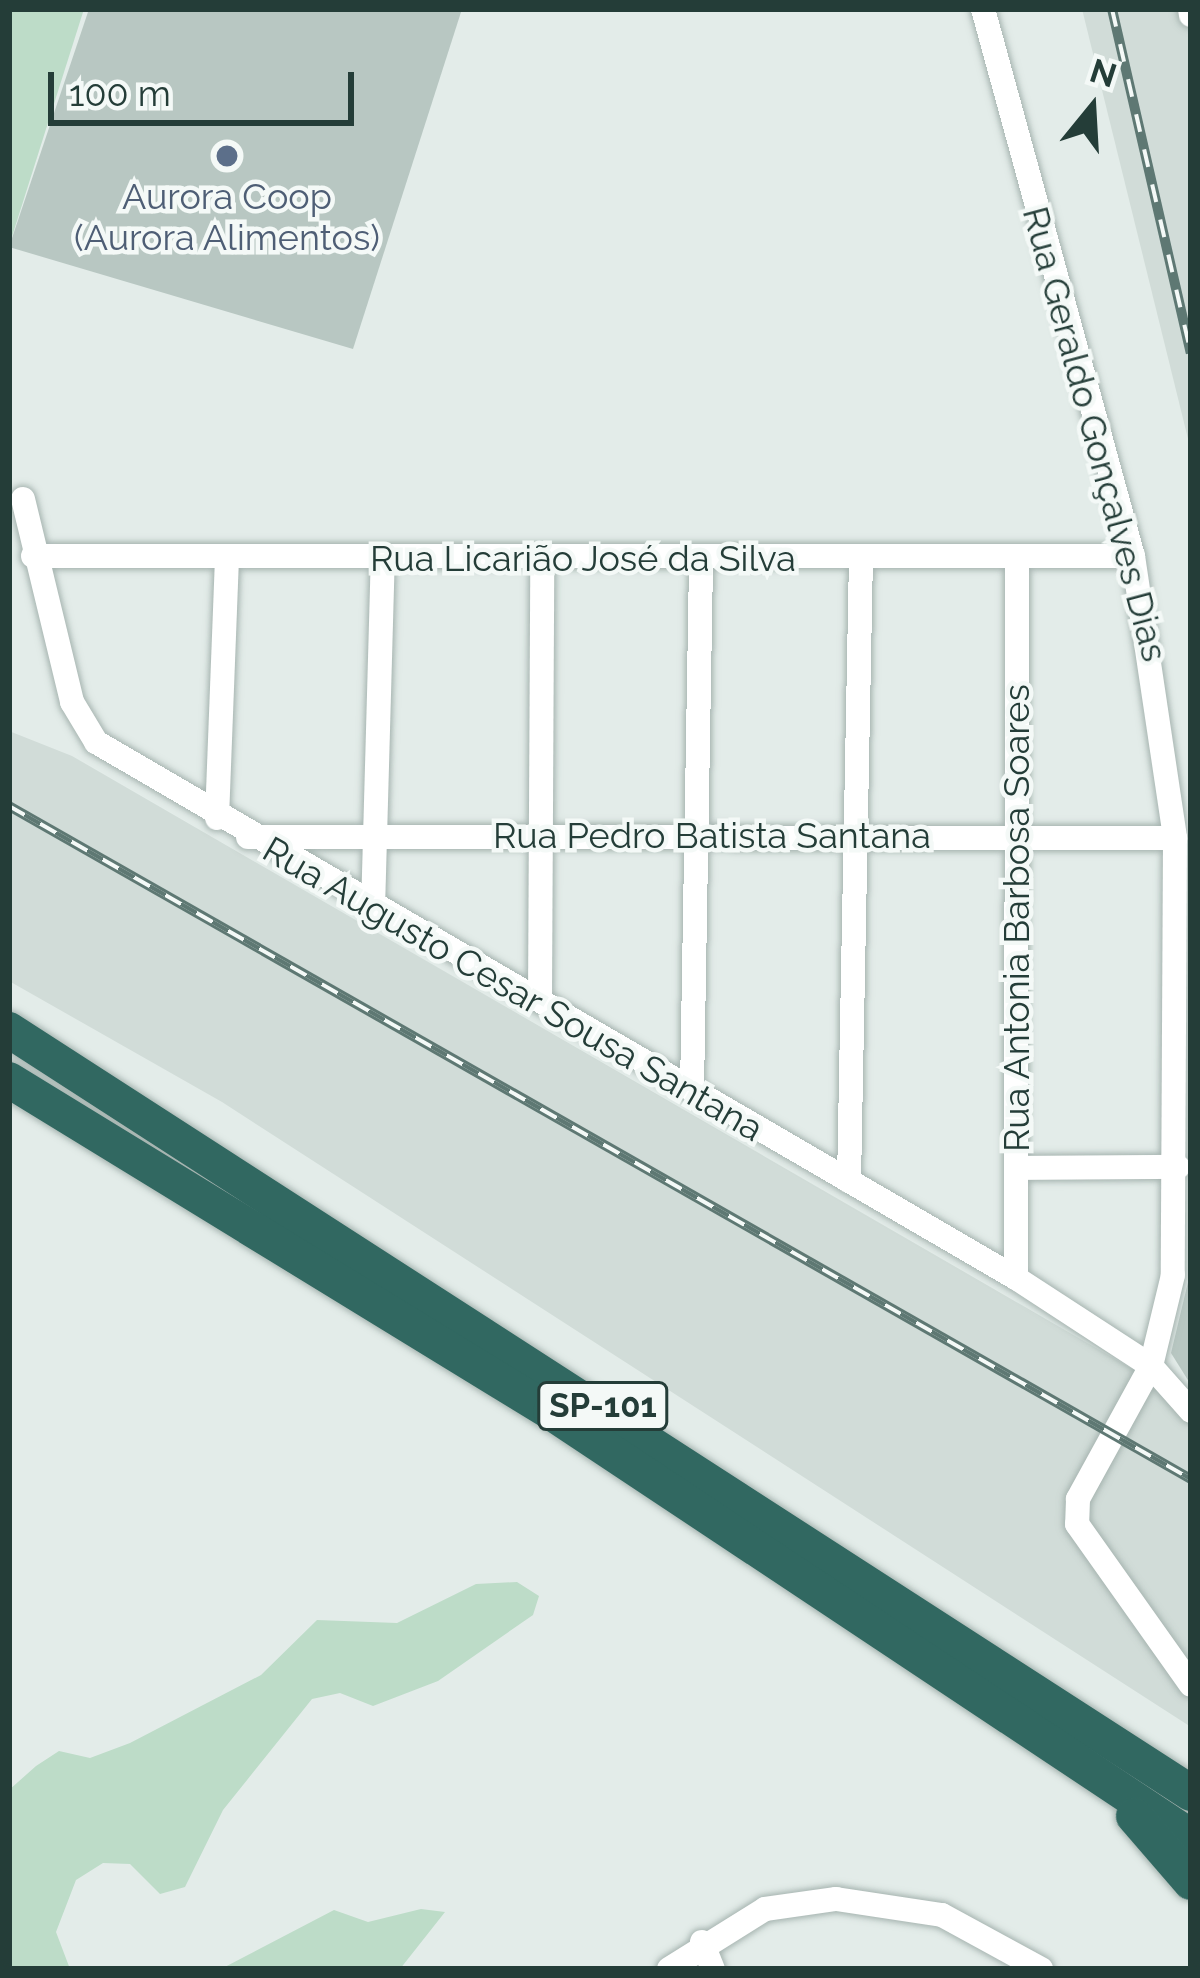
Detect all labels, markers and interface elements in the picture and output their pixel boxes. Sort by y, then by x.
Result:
scale bar [54,48,360,122]
north arrow [1032,48,1152,168]
text: N [1085,51,1121,96]
text: 100 m [69,72,171,114]
marker: Aurora Coop (Aurora Alimentos) [214,143,240,169]
place label: Aurora Coop (Aurora Alimentos) [73,174,381,259]
street label: Rua Geraldo Gonçalves Dias [1013,202,1177,666]
street label: Rua Licarião José da Silva [370,537,796,581]
street label: Rua Antonia Barbosa Soares [995,684,1039,1152]
street label: Rua Pedro Batista Santana [493,814,931,858]
street label: Rua Augusto Cesar Sousa Santana [254,827,772,1151]
road number: SP-101 [537,1379,669,1433]

